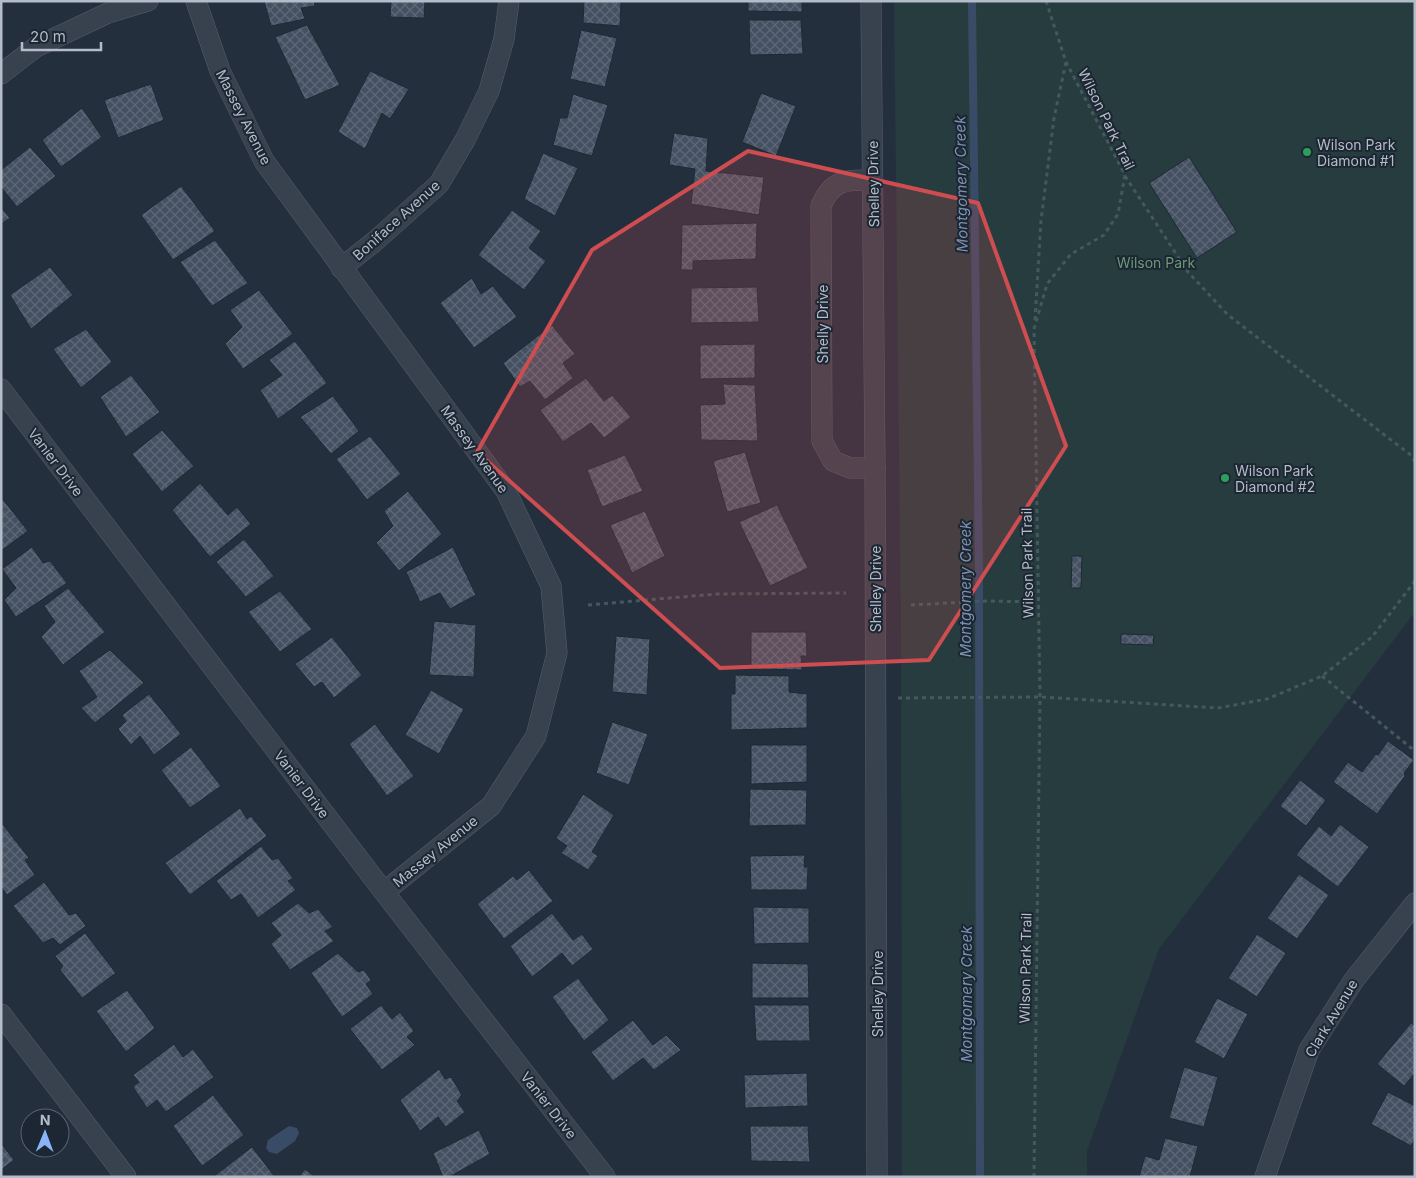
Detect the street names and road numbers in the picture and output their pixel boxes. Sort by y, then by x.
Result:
street label: Wilson Park Trail [1075,66,1139,172]
street label: Massey Avenue [213,67,275,167]
street label: Shelley Drive [864,141,882,227]
street label: Boniface Avenue [349,176,443,264]
street label: Shelly Drive [814,285,831,363]
street label: Massey Avenue [438,402,512,496]
street label: Vanier Drive [25,425,87,499]
street label: Wilson Park Trail [1018,508,1036,618]
street label: Shelley Drive [867,546,884,632]
street label: Vanier Drive [271,747,333,821]
street label: Massey Avenue [389,812,481,890]
street label: Wilson Park Trail [1016,913,1034,1023]
street label: Shelley Drive [869,951,886,1037]
street label: Clark Avenue [1301,976,1361,1060]
street label: Vanier Drive [517,1068,581,1142]

